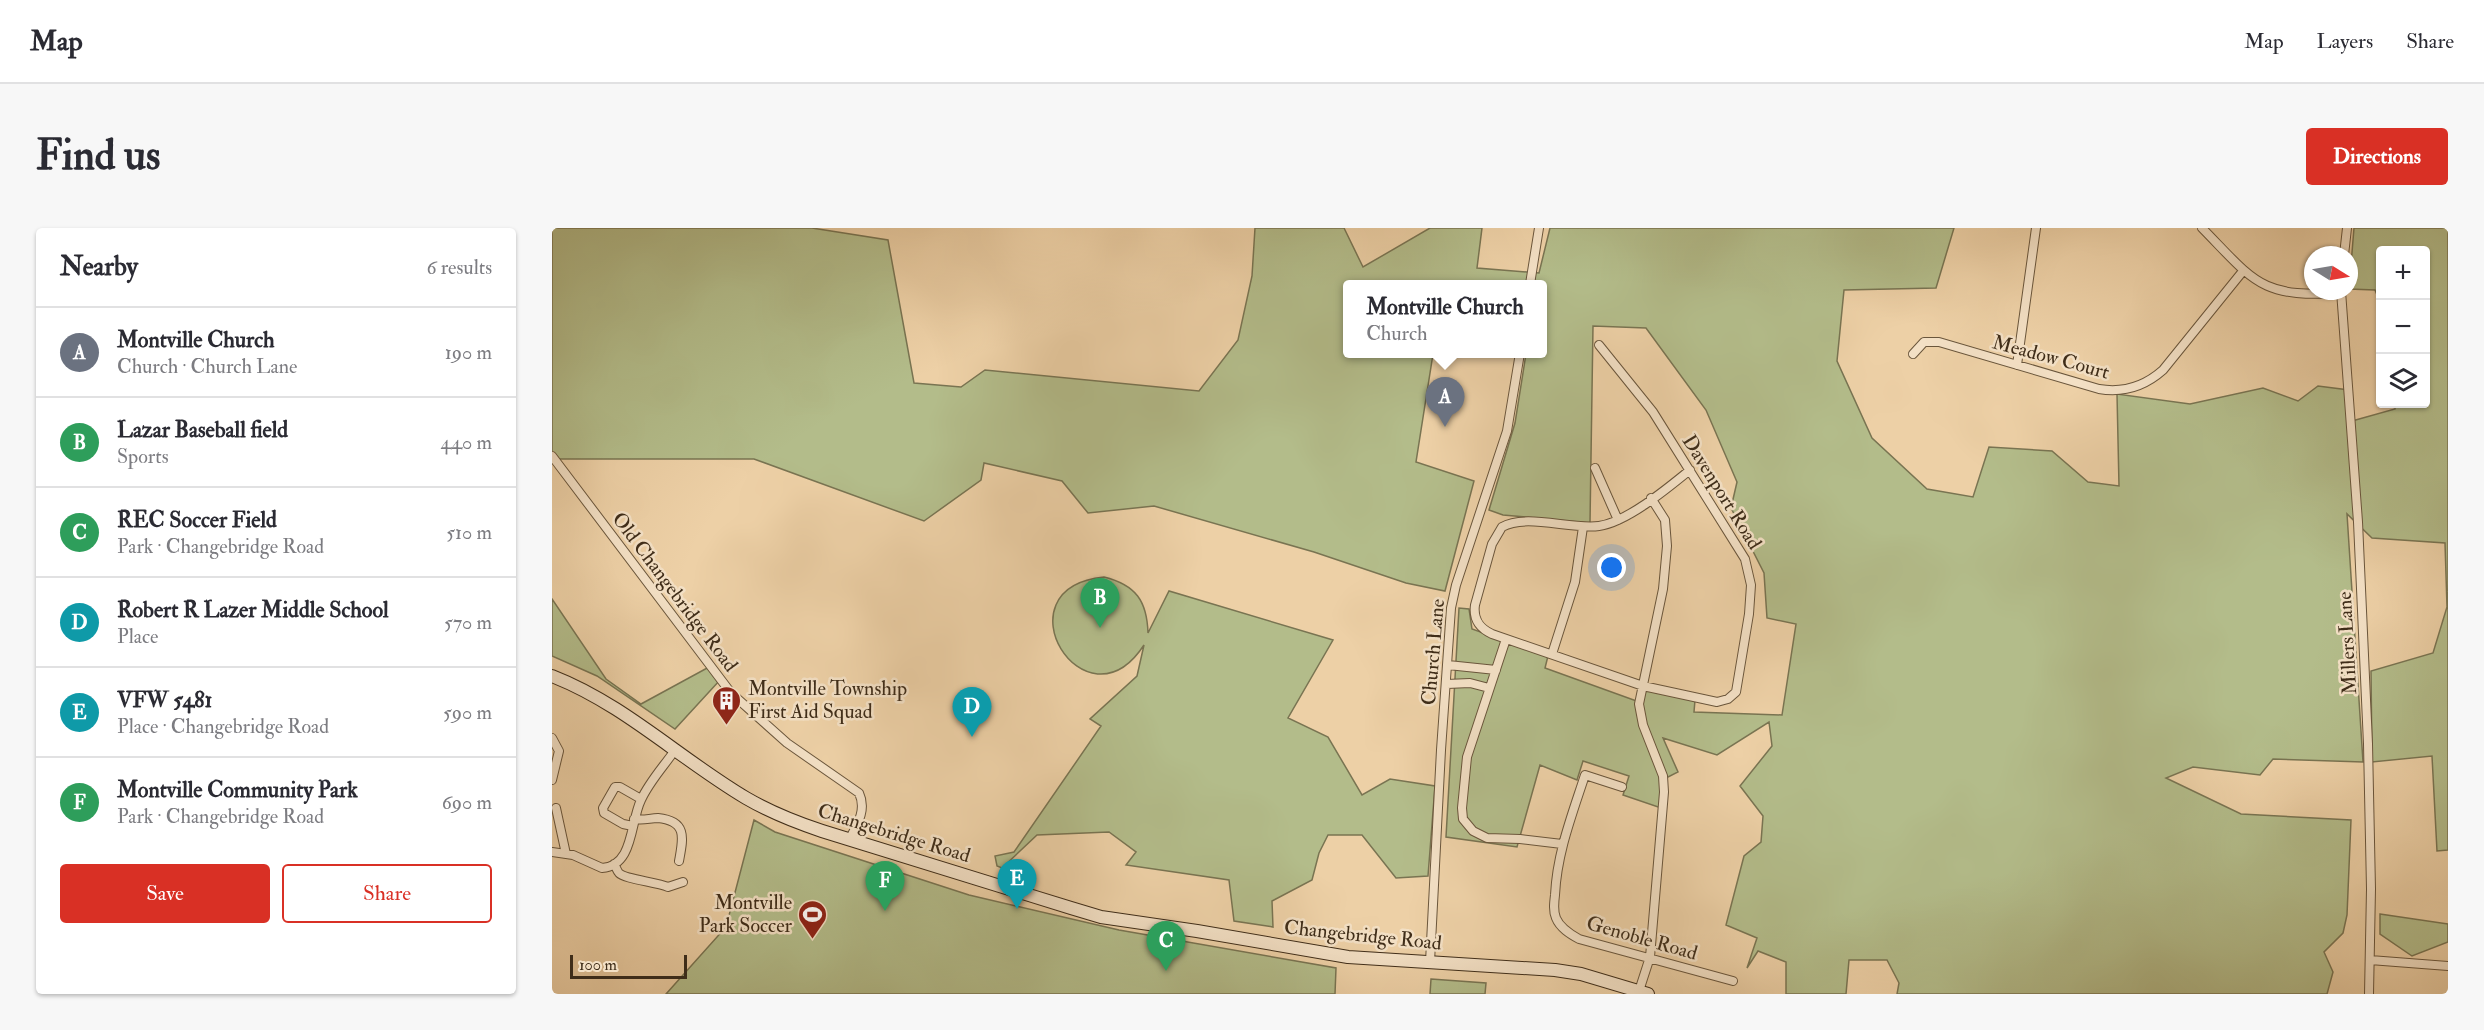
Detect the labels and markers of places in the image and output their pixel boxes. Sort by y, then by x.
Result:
pin: A [1426,378,1464,427]
pin: B [1080,578,1120,628]
place label: Montville Township First Aid Squad [748,676,907,724]
building icon: Montville Township First Aid Squad [711,684,743,726]
pin: D [952,688,992,737]
pin: E [998,860,1036,909]
pin: F [866,862,904,911]
place label: Montville Park Soccer [699,890,793,938]
sports icon: Montville Park Soccer [797,898,829,940]
pin: C [1146,922,1186,971]

